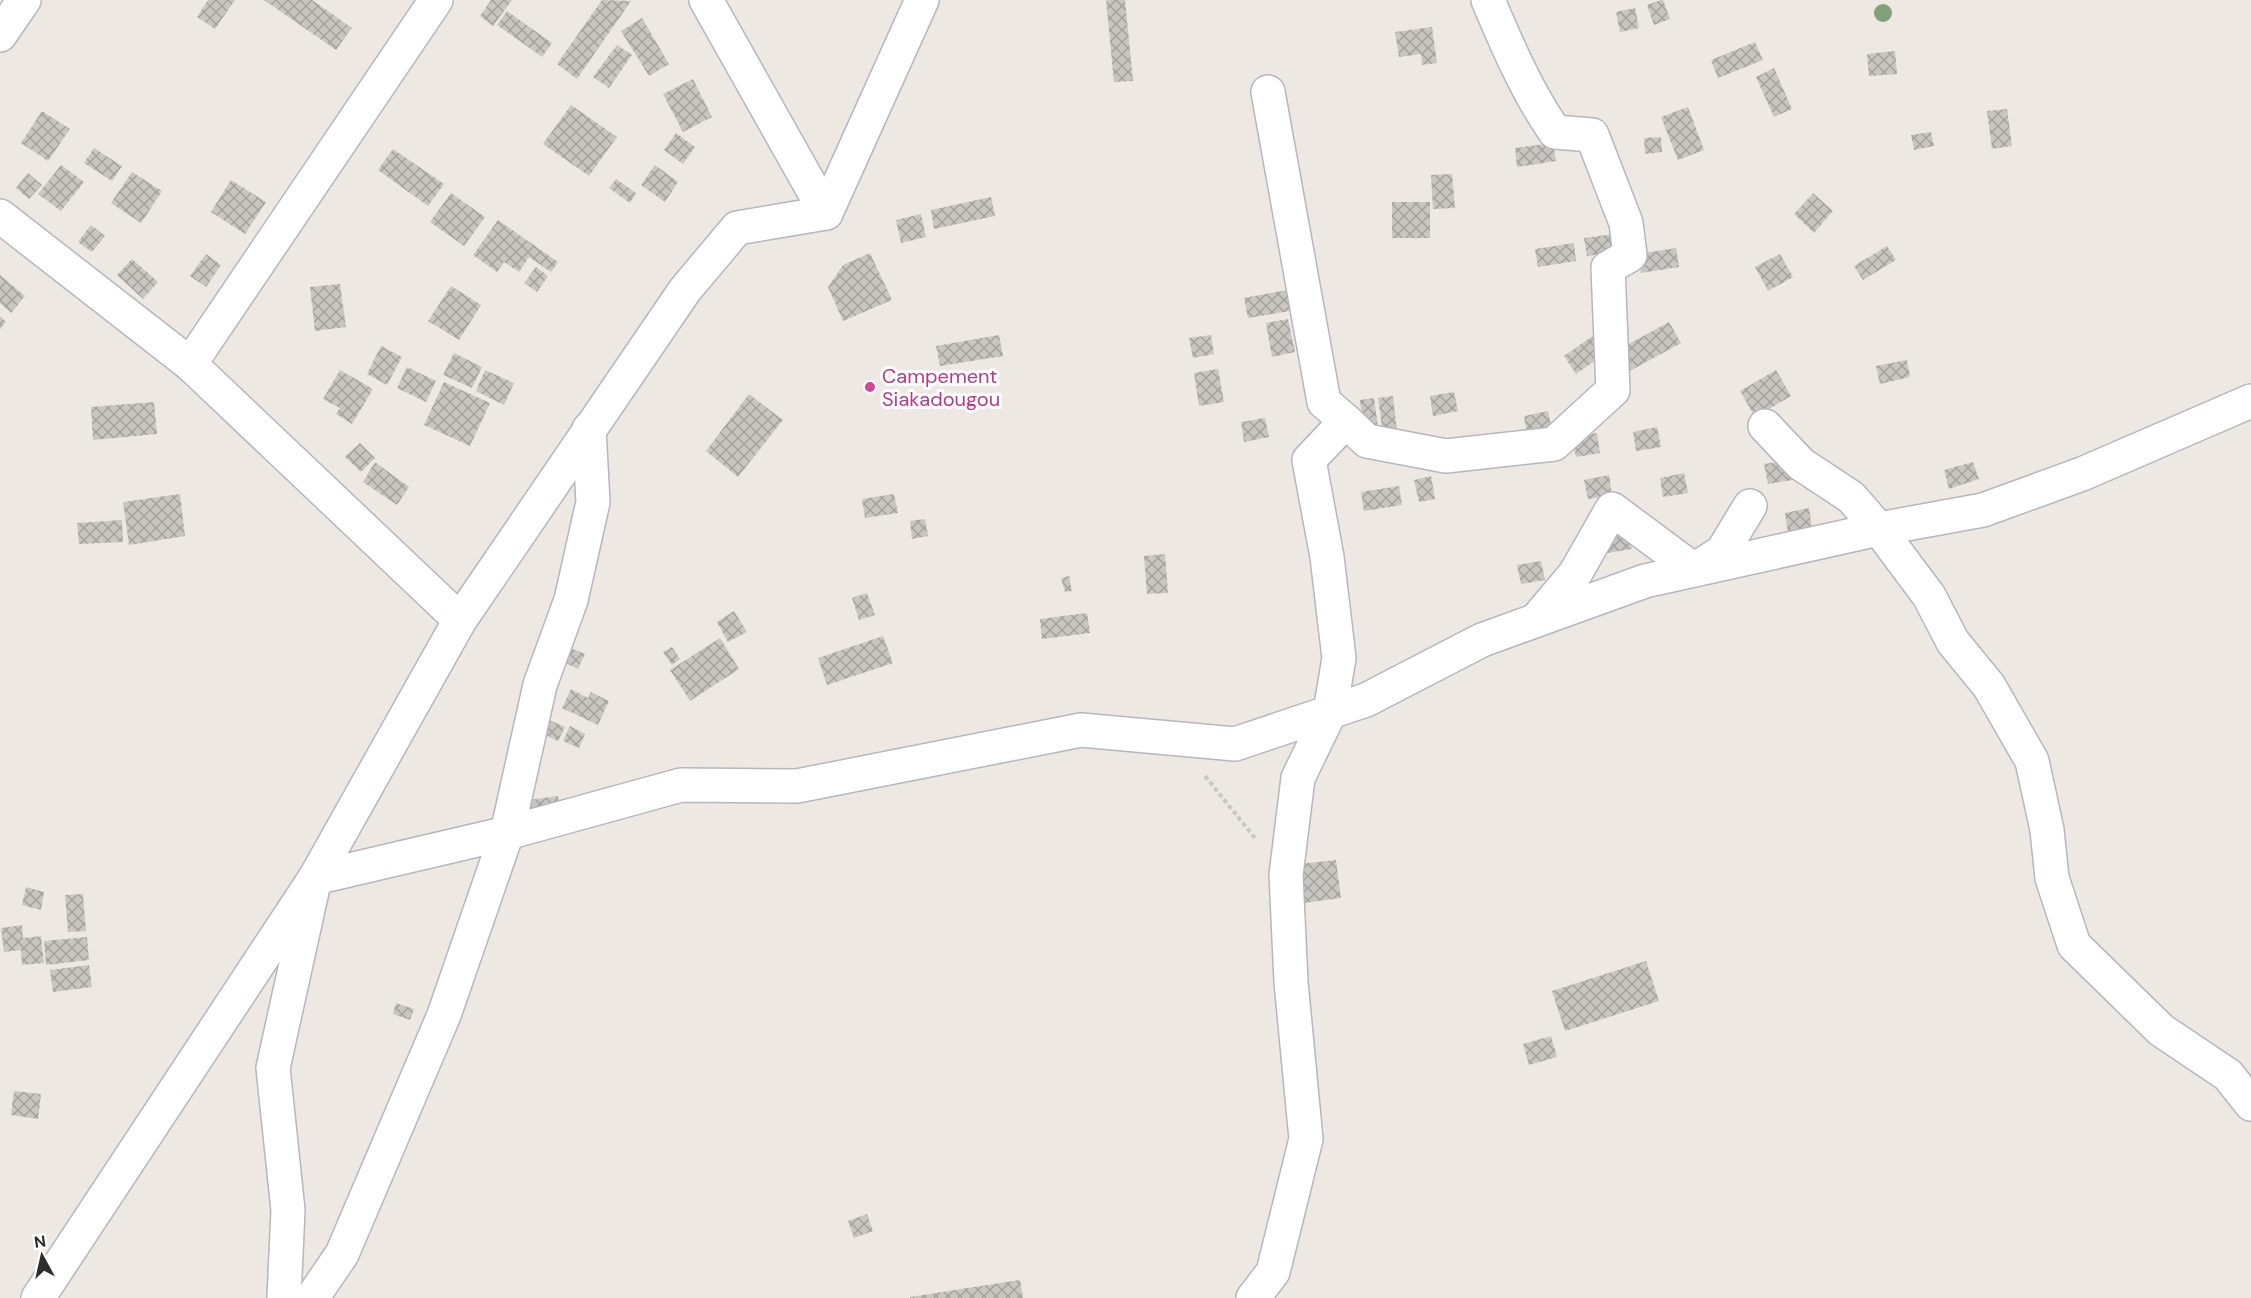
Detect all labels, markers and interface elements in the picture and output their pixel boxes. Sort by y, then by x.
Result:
place label: Campement Siakadougou [882,363,1000,412]
marker: Campement Siakadougou [863,380,877,394]
north arrow [12,1226,72,1286]
text: N [33,1230,47,1253]

